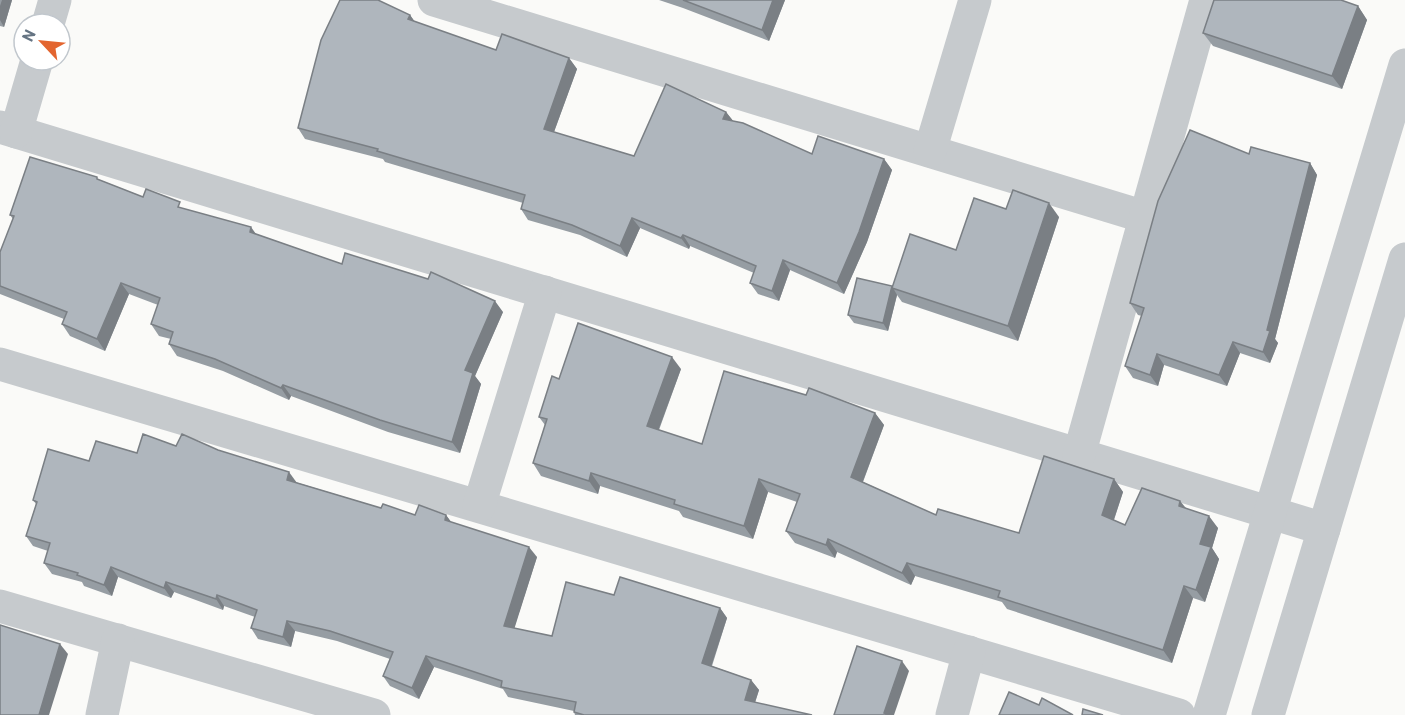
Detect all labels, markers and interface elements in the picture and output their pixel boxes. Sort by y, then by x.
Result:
north arrow [12,12,72,72]
text: N [17,26,39,44]

